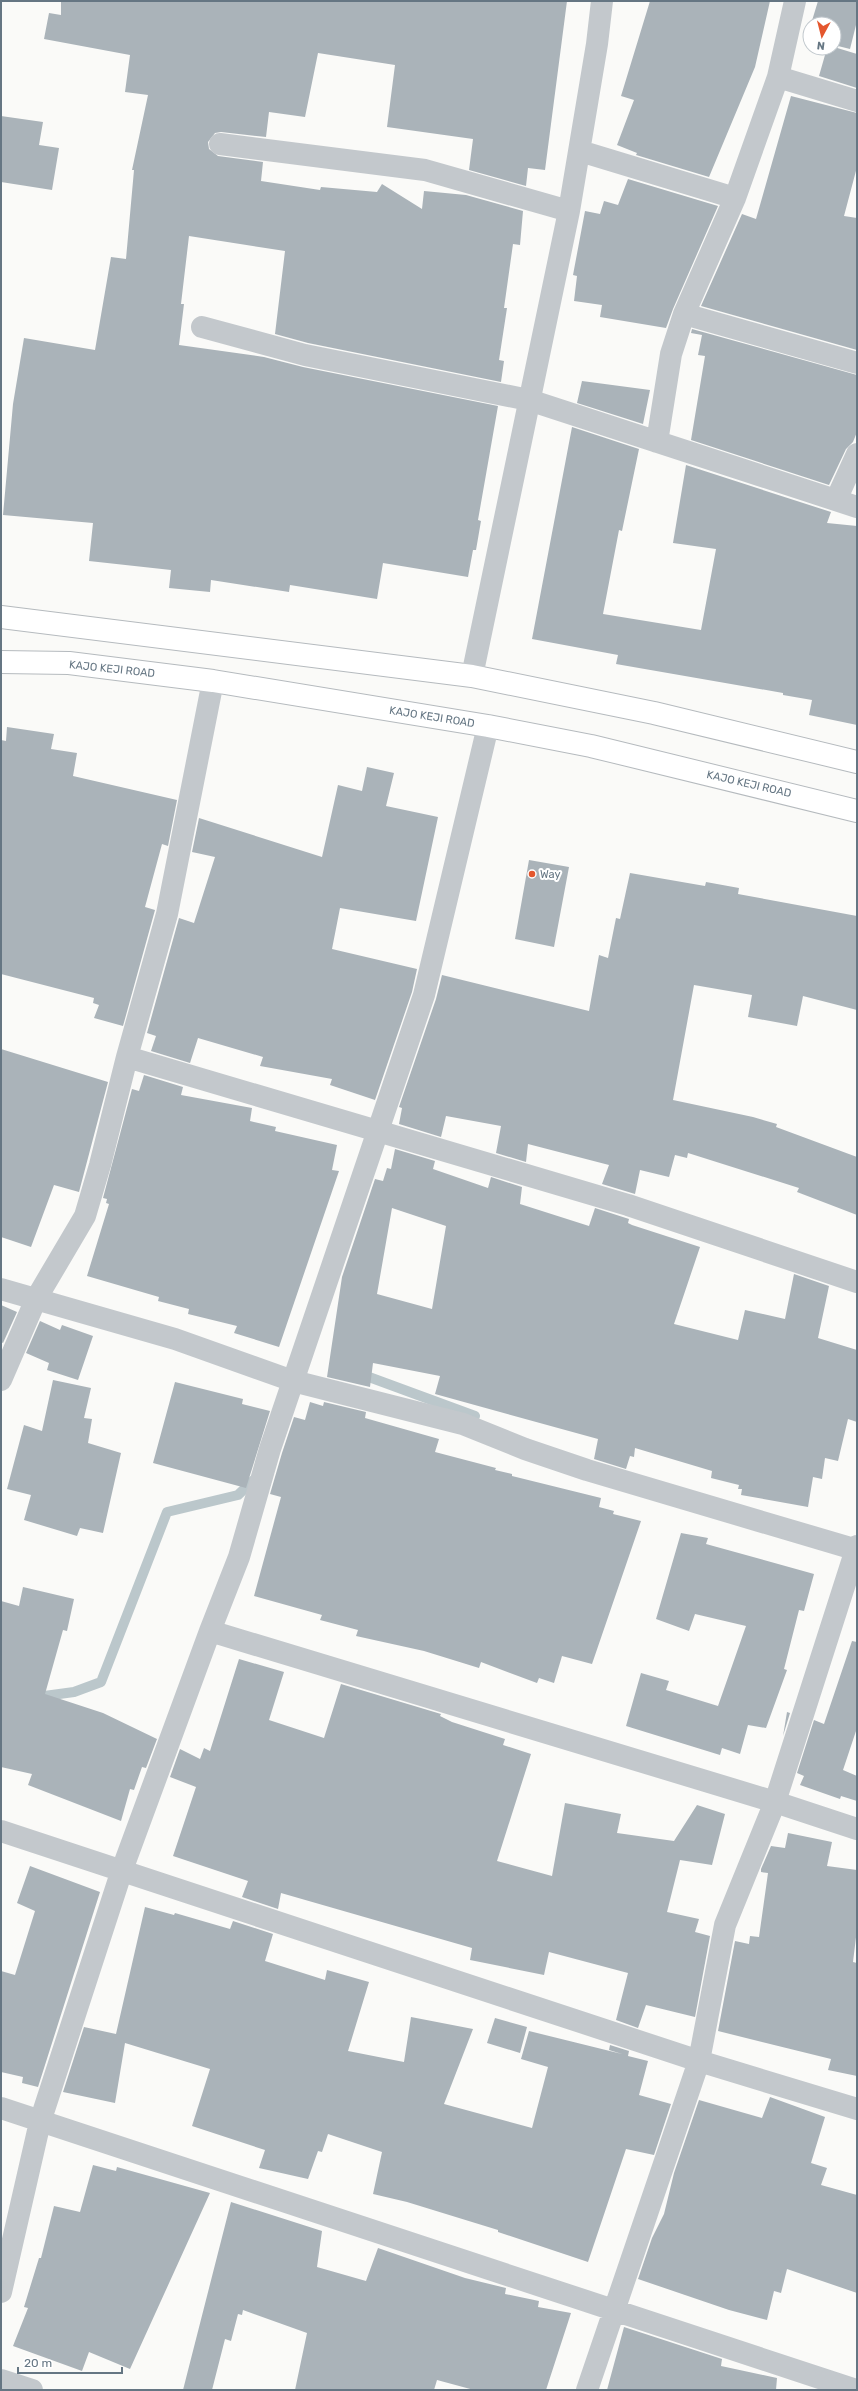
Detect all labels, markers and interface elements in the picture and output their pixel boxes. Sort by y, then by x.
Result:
north arrow [802,16,842,56]
text: N [816,38,826,52]
street label: KAJO KEJI ROAD [68,658,156,680]
street label: KAJO KEJI ROAD [388,704,476,730]
street label: KAJO KEJI ROAD [705,768,793,800]
place label: Way [540,868,561,881]
marker: Way [527,869,537,879]
scale bar [18,2349,122,2375]
text: 20 m [24,2356,52,2370]

